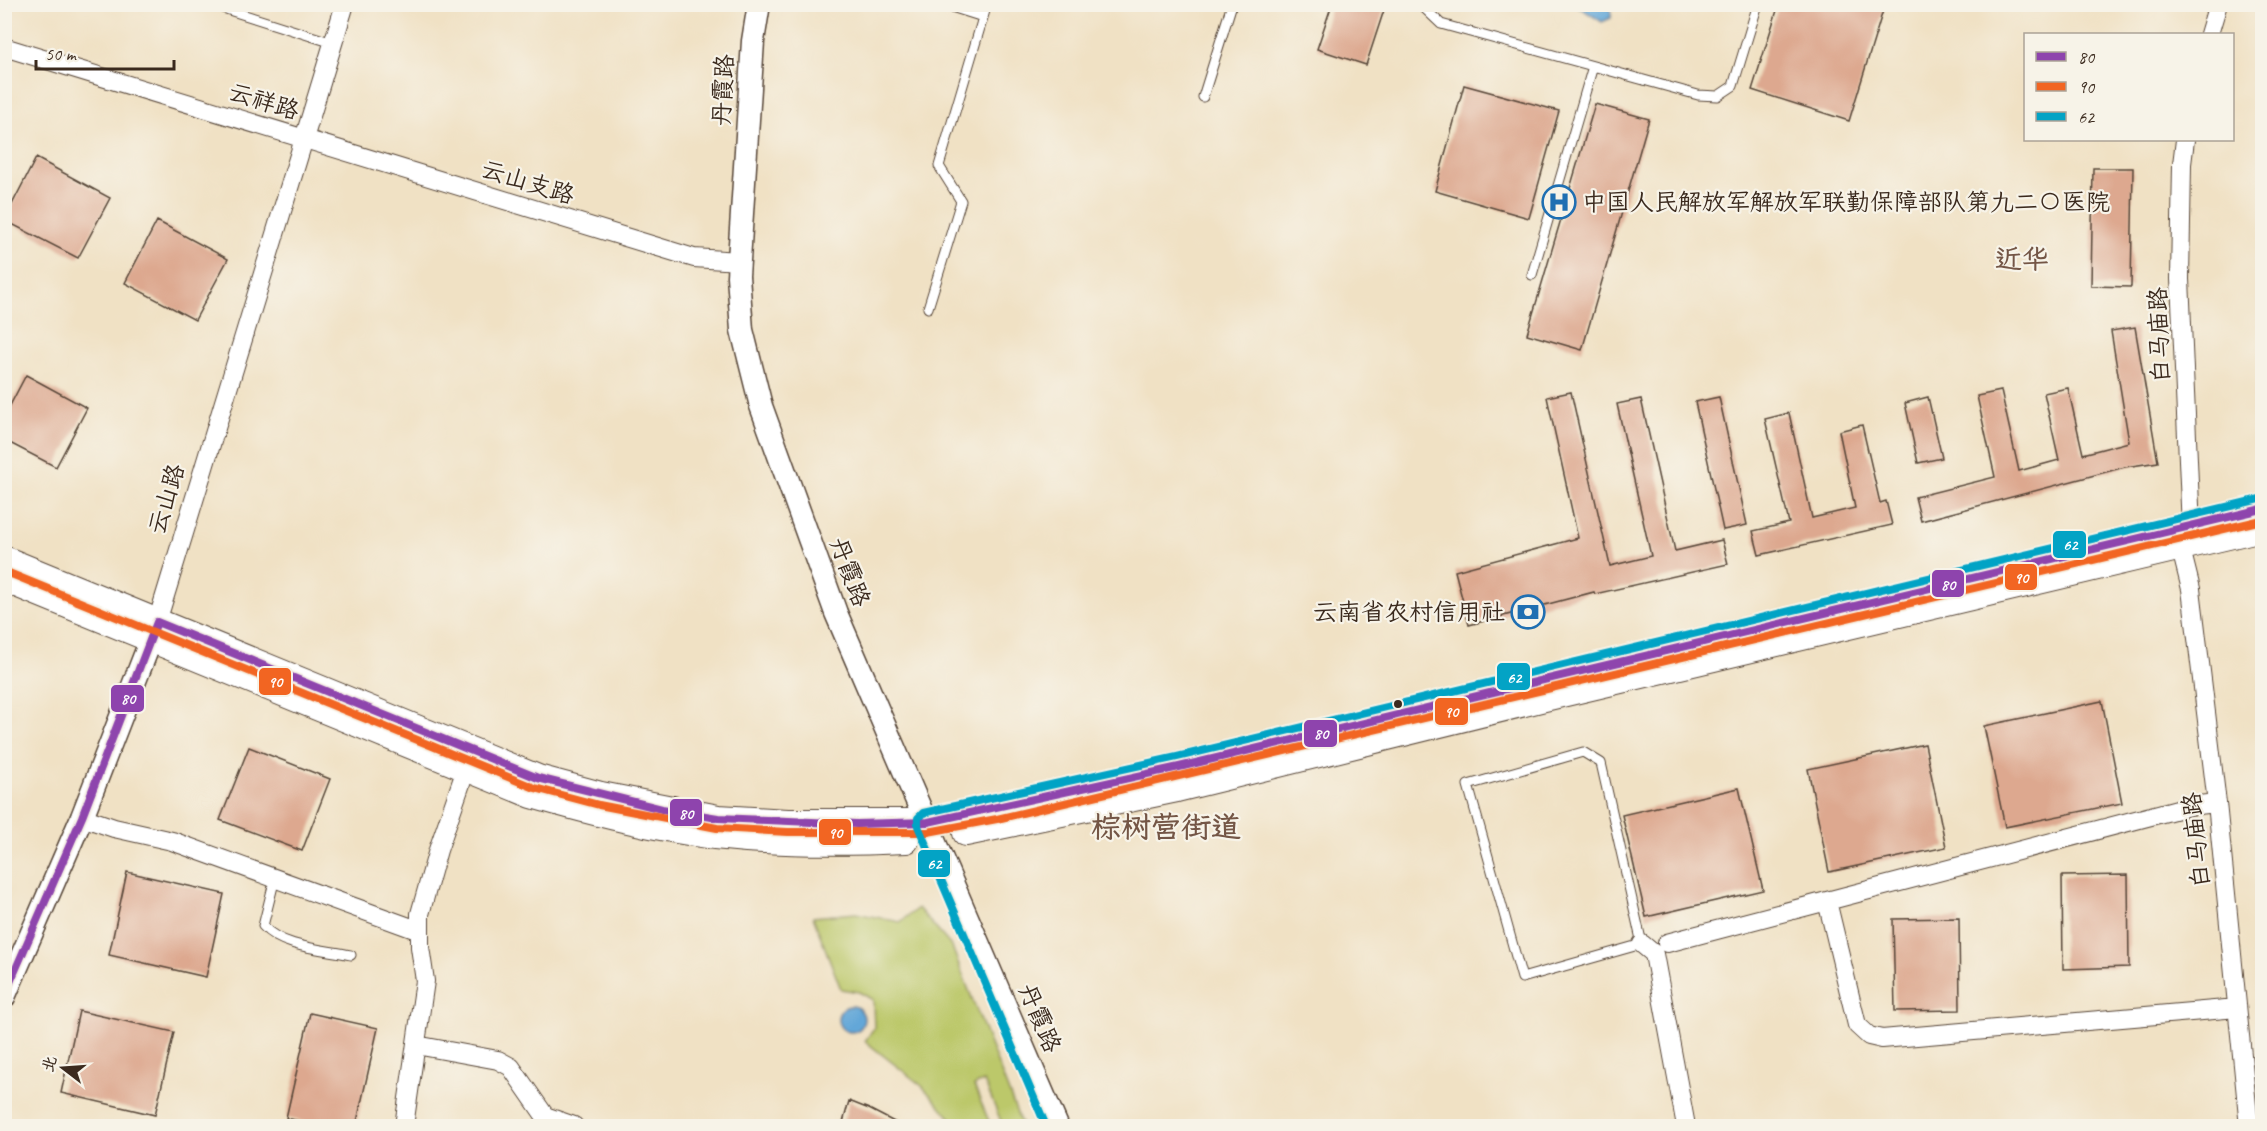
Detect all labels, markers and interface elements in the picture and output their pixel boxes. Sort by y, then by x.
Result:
scale bar [36,33,174,71]
legend [2024,33,2234,141]
text: 50 m [45,43,78,65]
text: 80 [2078,46,2096,68]
street label: 丹霞路 [706,53,740,127]
street label: 云祥路 [225,76,303,126]
text: 90 [2078,76,2096,98]
text: 62 [2078,106,2096,128]
street label: 云山支路 [478,154,578,210]
hospital icon: 中国人民解放军解放军联勤保障部队第九二〇医院 [1541,184,1577,220]
place label: 中国人民解放军解放军联勤保障部队第九二〇医院 [1582,187,2110,217]
district label: 近华 [1995,242,2049,276]
street label: 白马庙路 [2142,287,2176,383]
street label: 云山路 [141,460,191,538]
line badge: 62 [2052,530,2087,559]
street label: 丹霞路 [823,533,877,611]
text: 62 [2063,535,2079,555]
line badge: 90 [2004,563,2038,591]
text: 90 [2014,568,2030,588]
line badge: 80 [1931,569,1965,598]
text: 80 [1941,575,1957,595]
bank icon: 云南省农村信用社 [1510,594,1546,630]
place label: 云南省农村信用社 [1313,597,1505,627]
line badge: 62 [1496,662,1531,691]
line badge: 90 [258,667,292,696]
text: 62 [1507,668,1523,688]
text: 90 [268,672,284,692]
line badge: 80 [110,684,145,713]
text: 80 [121,689,137,709]
line badge: 90 [1434,697,1469,726]
unlabelled marker [1392,698,1404,710]
text: 90 [1444,702,1460,722]
line badge: 80 [1303,719,1338,748]
text: 80 [1314,724,1330,744]
street label: 白马庙路 [2176,791,2216,889]
line badge: 80 [669,798,703,827]
text: 80 [679,804,695,824]
district label: 棕树营街道 [1091,808,1241,846]
line badge: 90 [818,818,852,846]
text: 90 [828,823,844,843]
line badge: 62 [917,849,951,878]
text: 62 [927,854,943,874]
street label: 丹霞路 [1012,979,1068,1057]
north arrow [33,1038,93,1098]
text: 北 [38,1053,62,1074]

